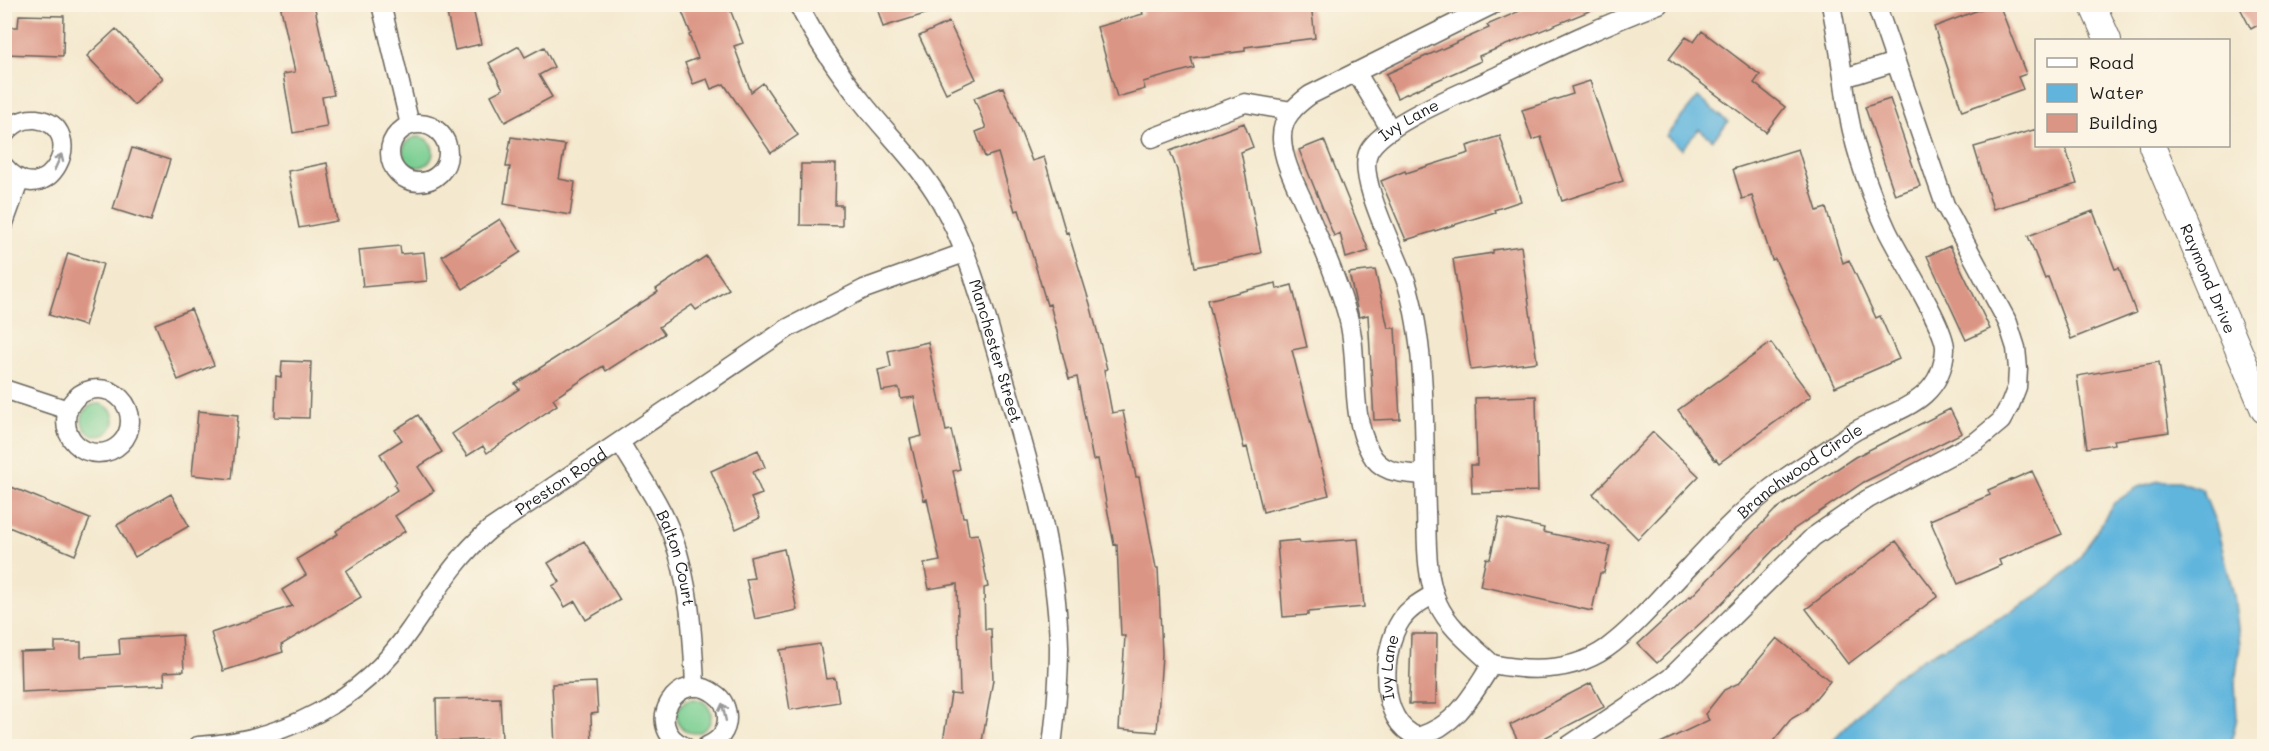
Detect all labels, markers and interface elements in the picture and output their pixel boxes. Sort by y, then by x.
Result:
legend [2035,39,2230,147]
text: Road [2089,50,2134,74]
text: Water [2089,80,2144,104]
street label: Ivy Lane [1374,94,1442,145]
text: Building [2089,110,2157,134]
one-way arrow [53,153,65,171]
street label: Raymond Drive [2176,220,2241,336]
street label: Manchester Street [965,276,1028,425]
street label: Branchwood Circle [1732,418,1866,522]
street label: Preston Road [511,443,610,519]
street label: Balton Court [652,506,700,607]
street label: Ivy Lane [1375,631,1403,702]
one-way arrow [718,703,730,722]

